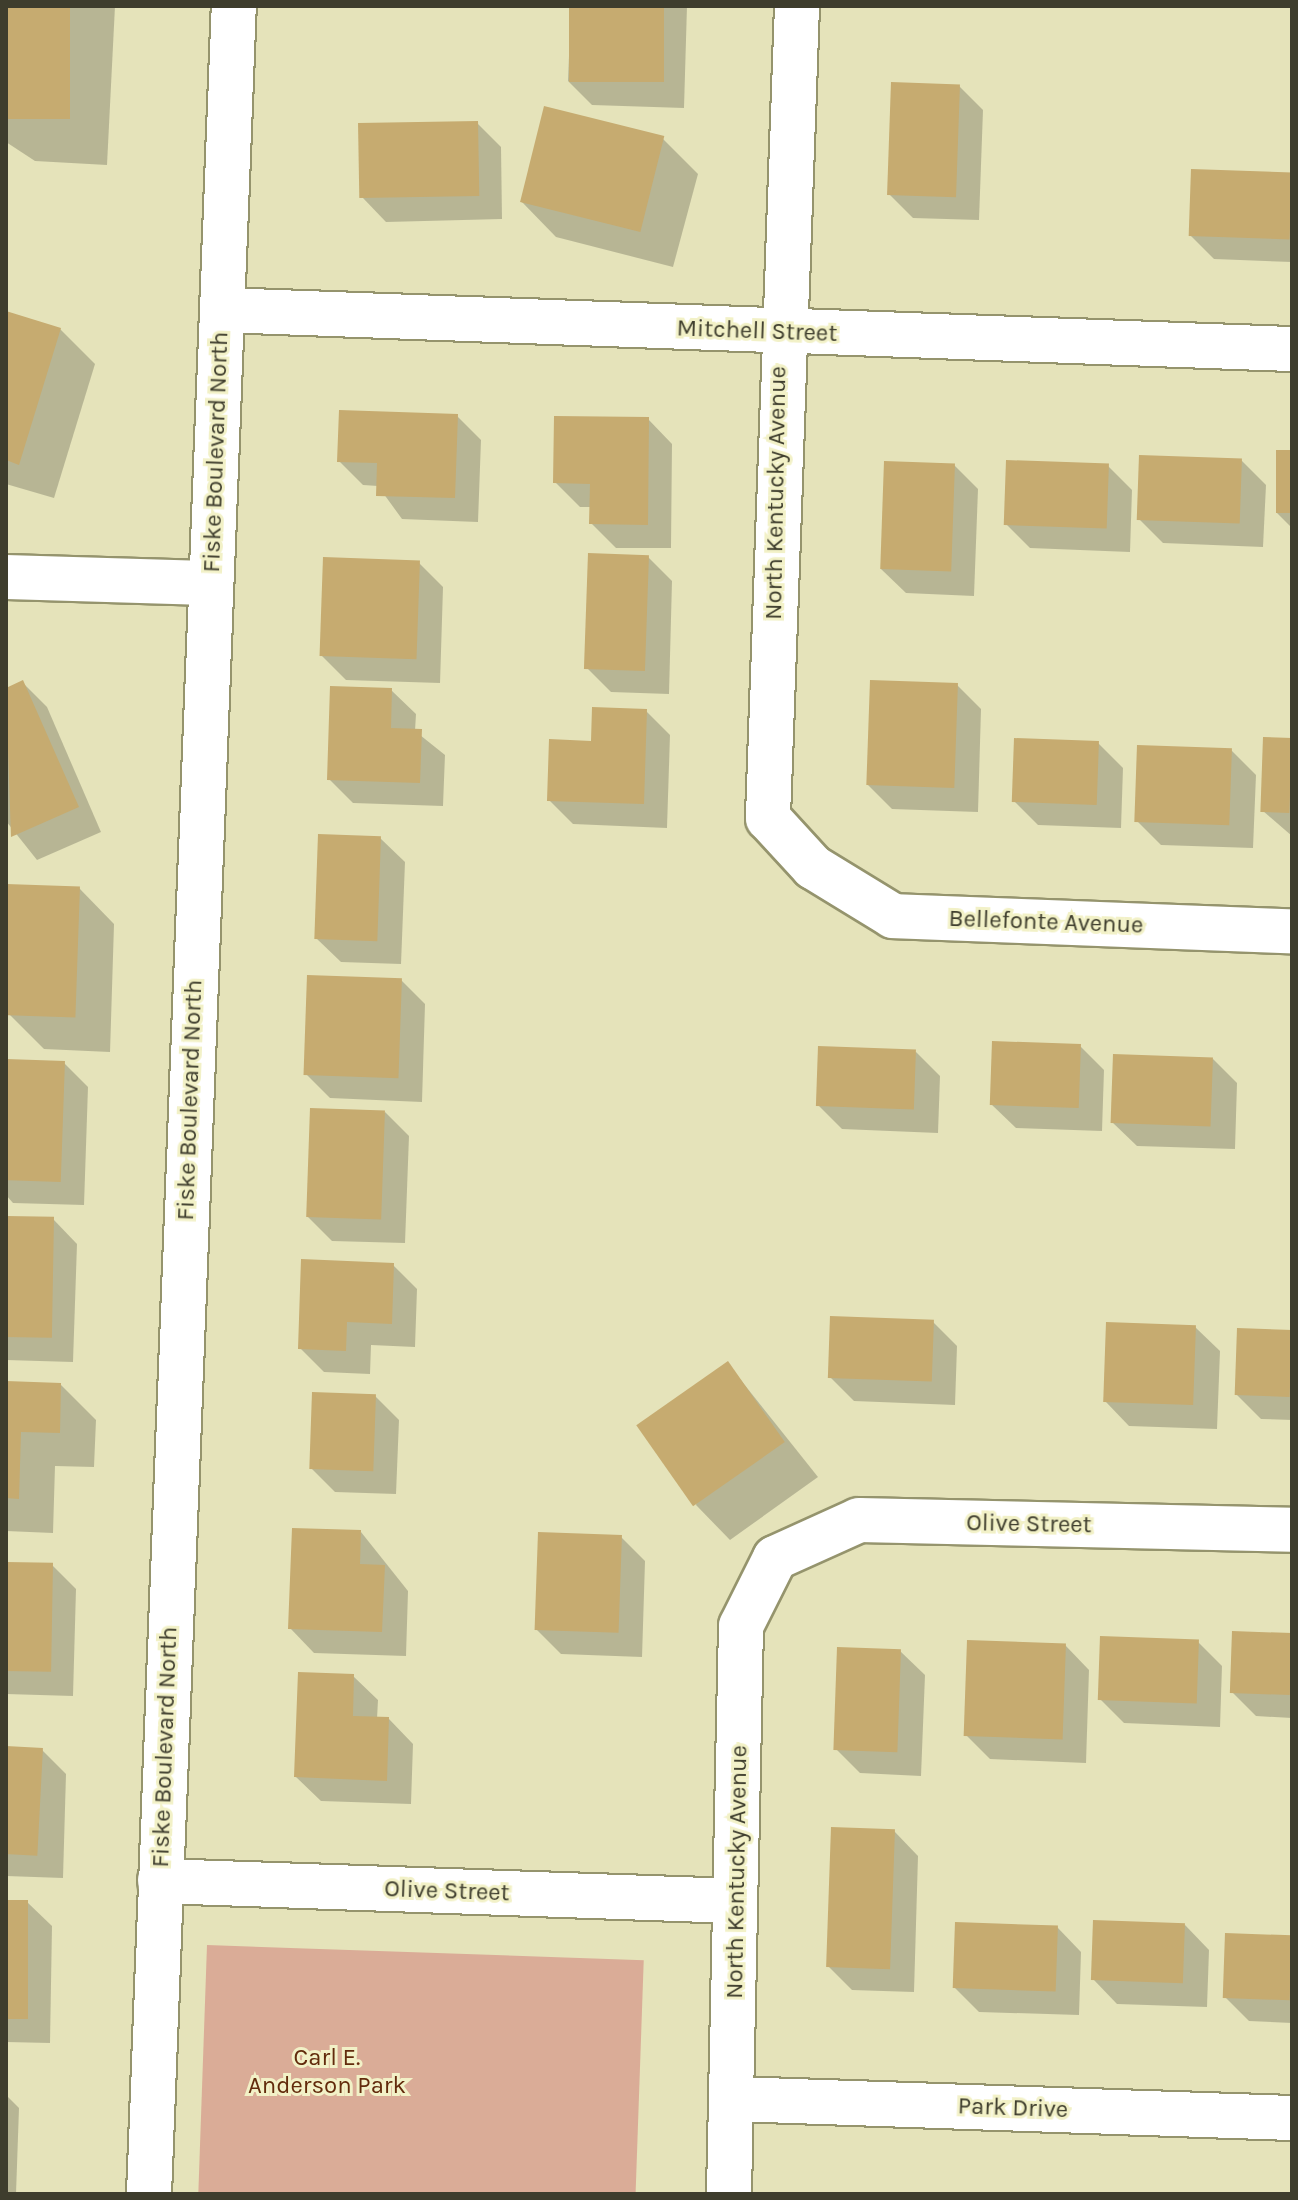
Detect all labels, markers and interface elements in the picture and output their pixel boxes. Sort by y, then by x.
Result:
street label: Mitchell Street [676,314,838,348]
street label: Fiske Boulevard North [197,331,235,573]
street label: North Kentucky Avenue [759,366,793,620]
street label: Bellefonte Avenue [948,904,1144,940]
street label: Fiske Boulevard North [171,979,209,1221]
street label: Olive Street [966,1509,1092,1539]
street label: Fiske Boulevard North [146,1626,184,1868]
street label: North Kentucky Avenue [720,1745,754,1999]
street label: Olive Street [384,1874,510,1908]
park label: Carl E. Anderson Park [248,2044,406,2100]
street label: Park Drive [957,2092,1069,2124]

